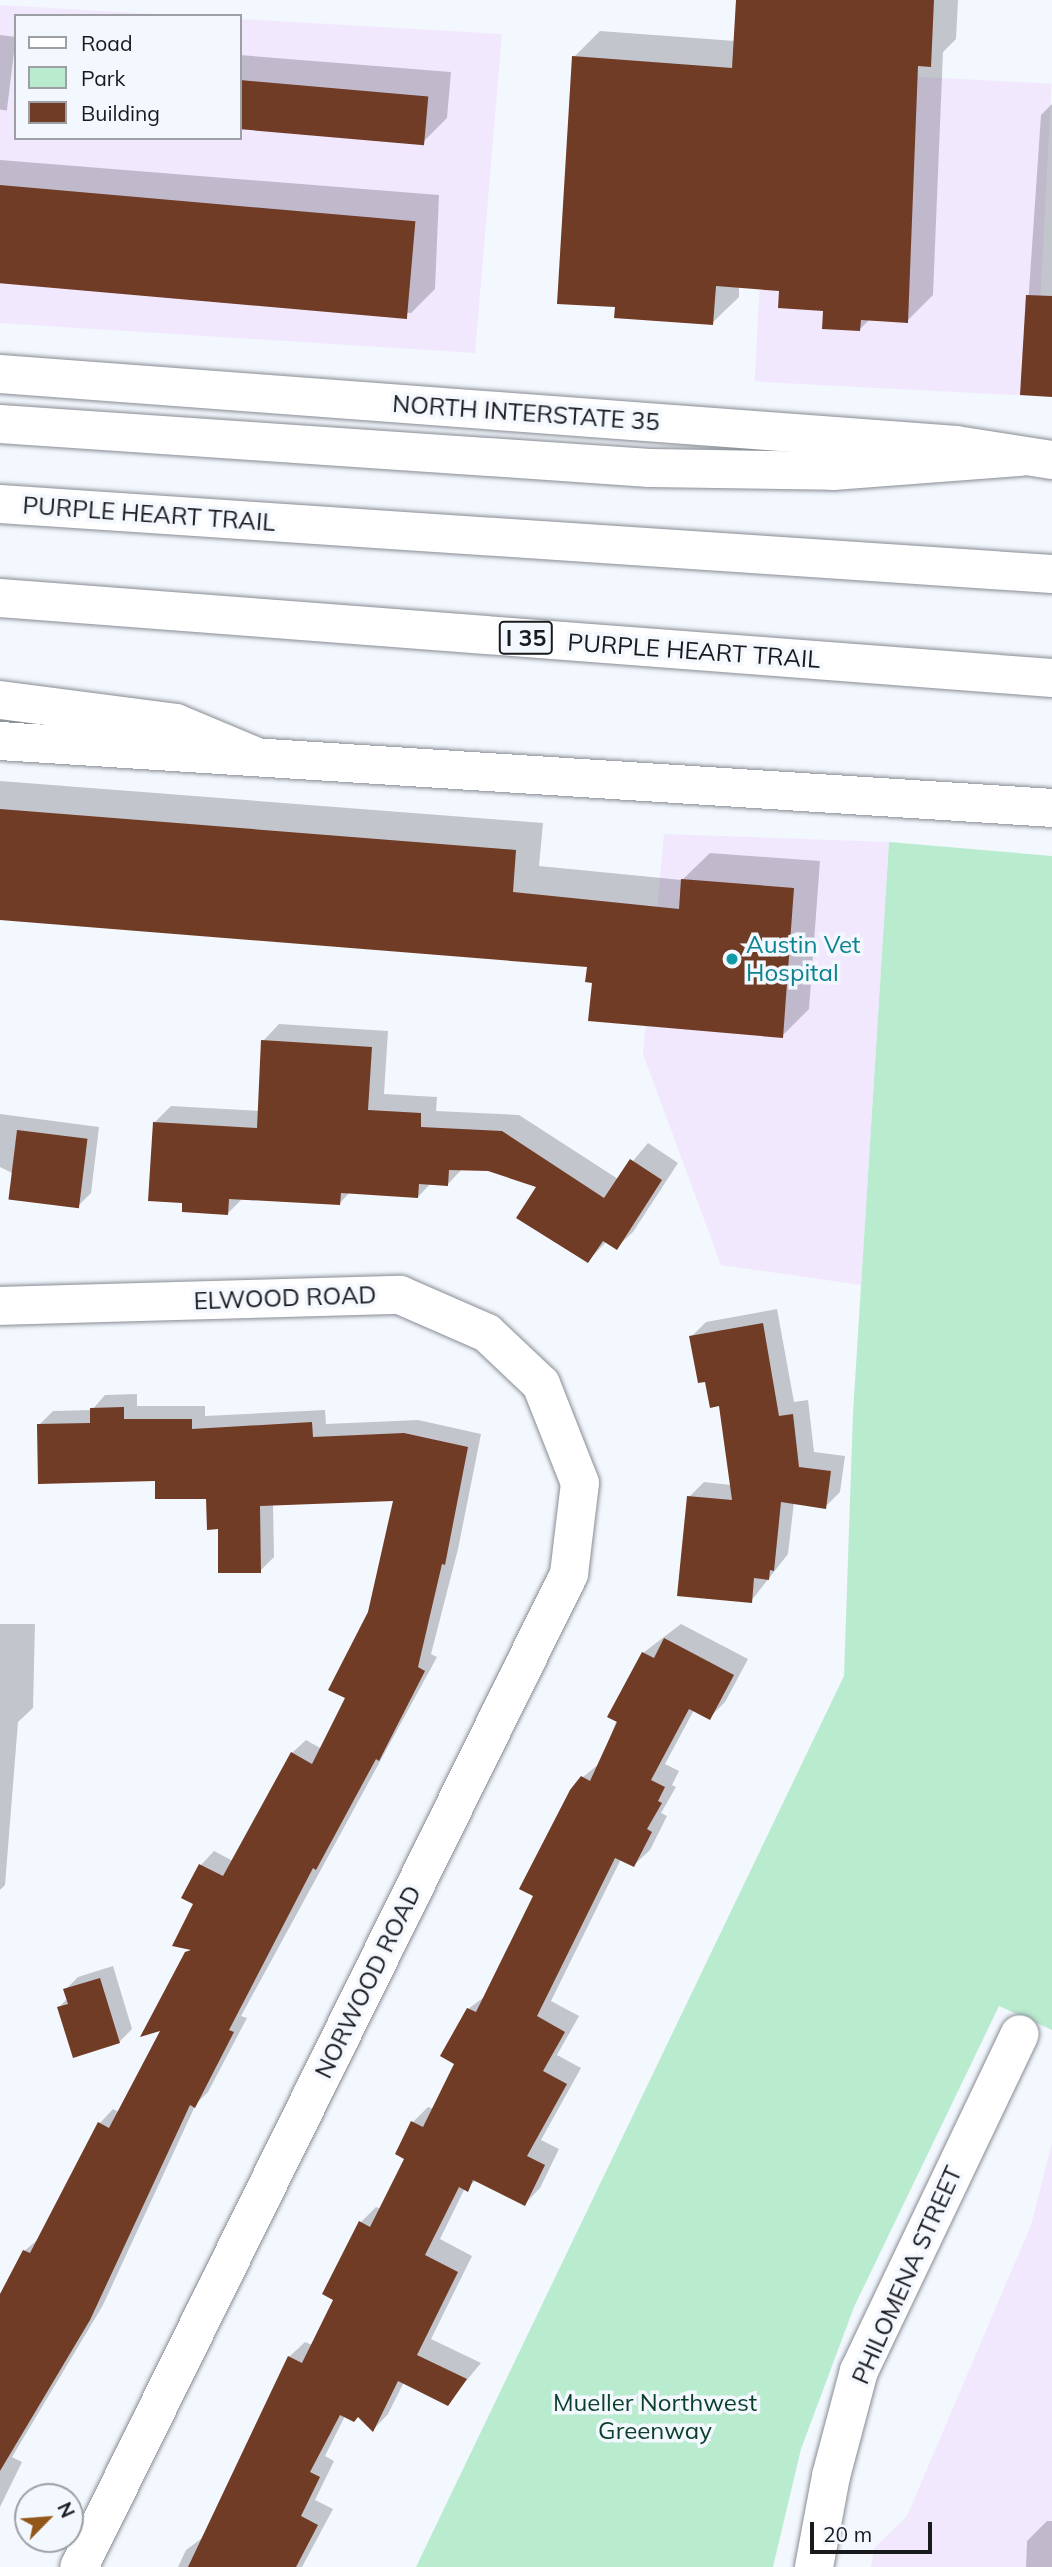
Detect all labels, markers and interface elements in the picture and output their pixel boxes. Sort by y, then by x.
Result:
legend [14,14,242,140]
text: Road [81,30,132,56]
text: Park [81,65,125,91]
text: Building [81,100,160,126]
street label: NORTH INTERSTATE 35 [391,389,661,437]
street label: PURPLE HEART TRAIL [22,491,276,537]
road number: I 35 [498,618,554,658]
street label: PURPLE HEART TRAIL [567,628,821,674]
place label: Austin Vet Hospital [746,931,860,987]
marker: Austin Vet Hospital [724,951,740,967]
street label: ELWOOD ROAD [193,1280,377,1316]
street label: NORWOOD ROAD [309,1881,427,2083]
street label: PHILOMENA STREET [846,2162,968,2388]
park label: Mueller Northwest Greenway [553,2389,757,2445]
north arrow [14,2483,84,2553]
text: N [52,2498,80,2522]
scale bar [814,2508,936,2552]
text: 20 m [823,2521,872,2547]

